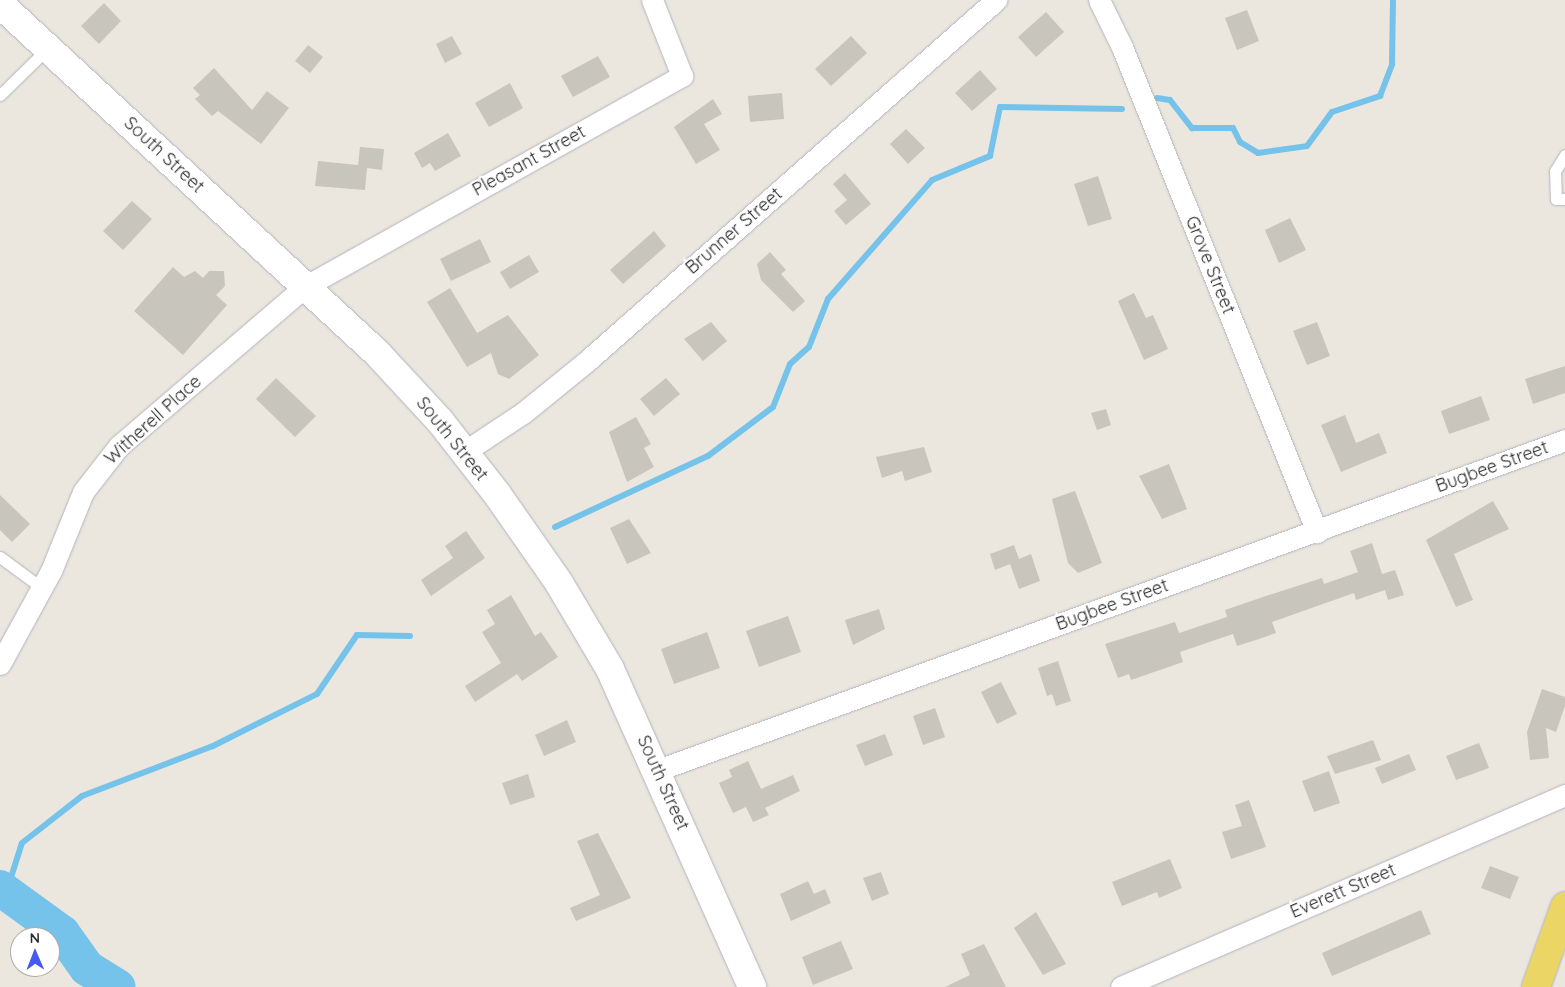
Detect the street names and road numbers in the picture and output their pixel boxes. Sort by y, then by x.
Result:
street label: South Street [119,112,209,198]
street label: Pleasant Street [469,121,589,201]
street label: Brunner Street [681,183,787,279]
street label: Grove Street [1181,213,1239,317]
street label: Witherell Place [100,371,206,469]
street label: South Street [412,393,492,485]
street label: Bugbee Street [1433,437,1551,497]
street label: Bugbee Street [1053,575,1171,635]
street label: South Street [632,732,694,834]
street label: Everett Street [1287,859,1399,923]

